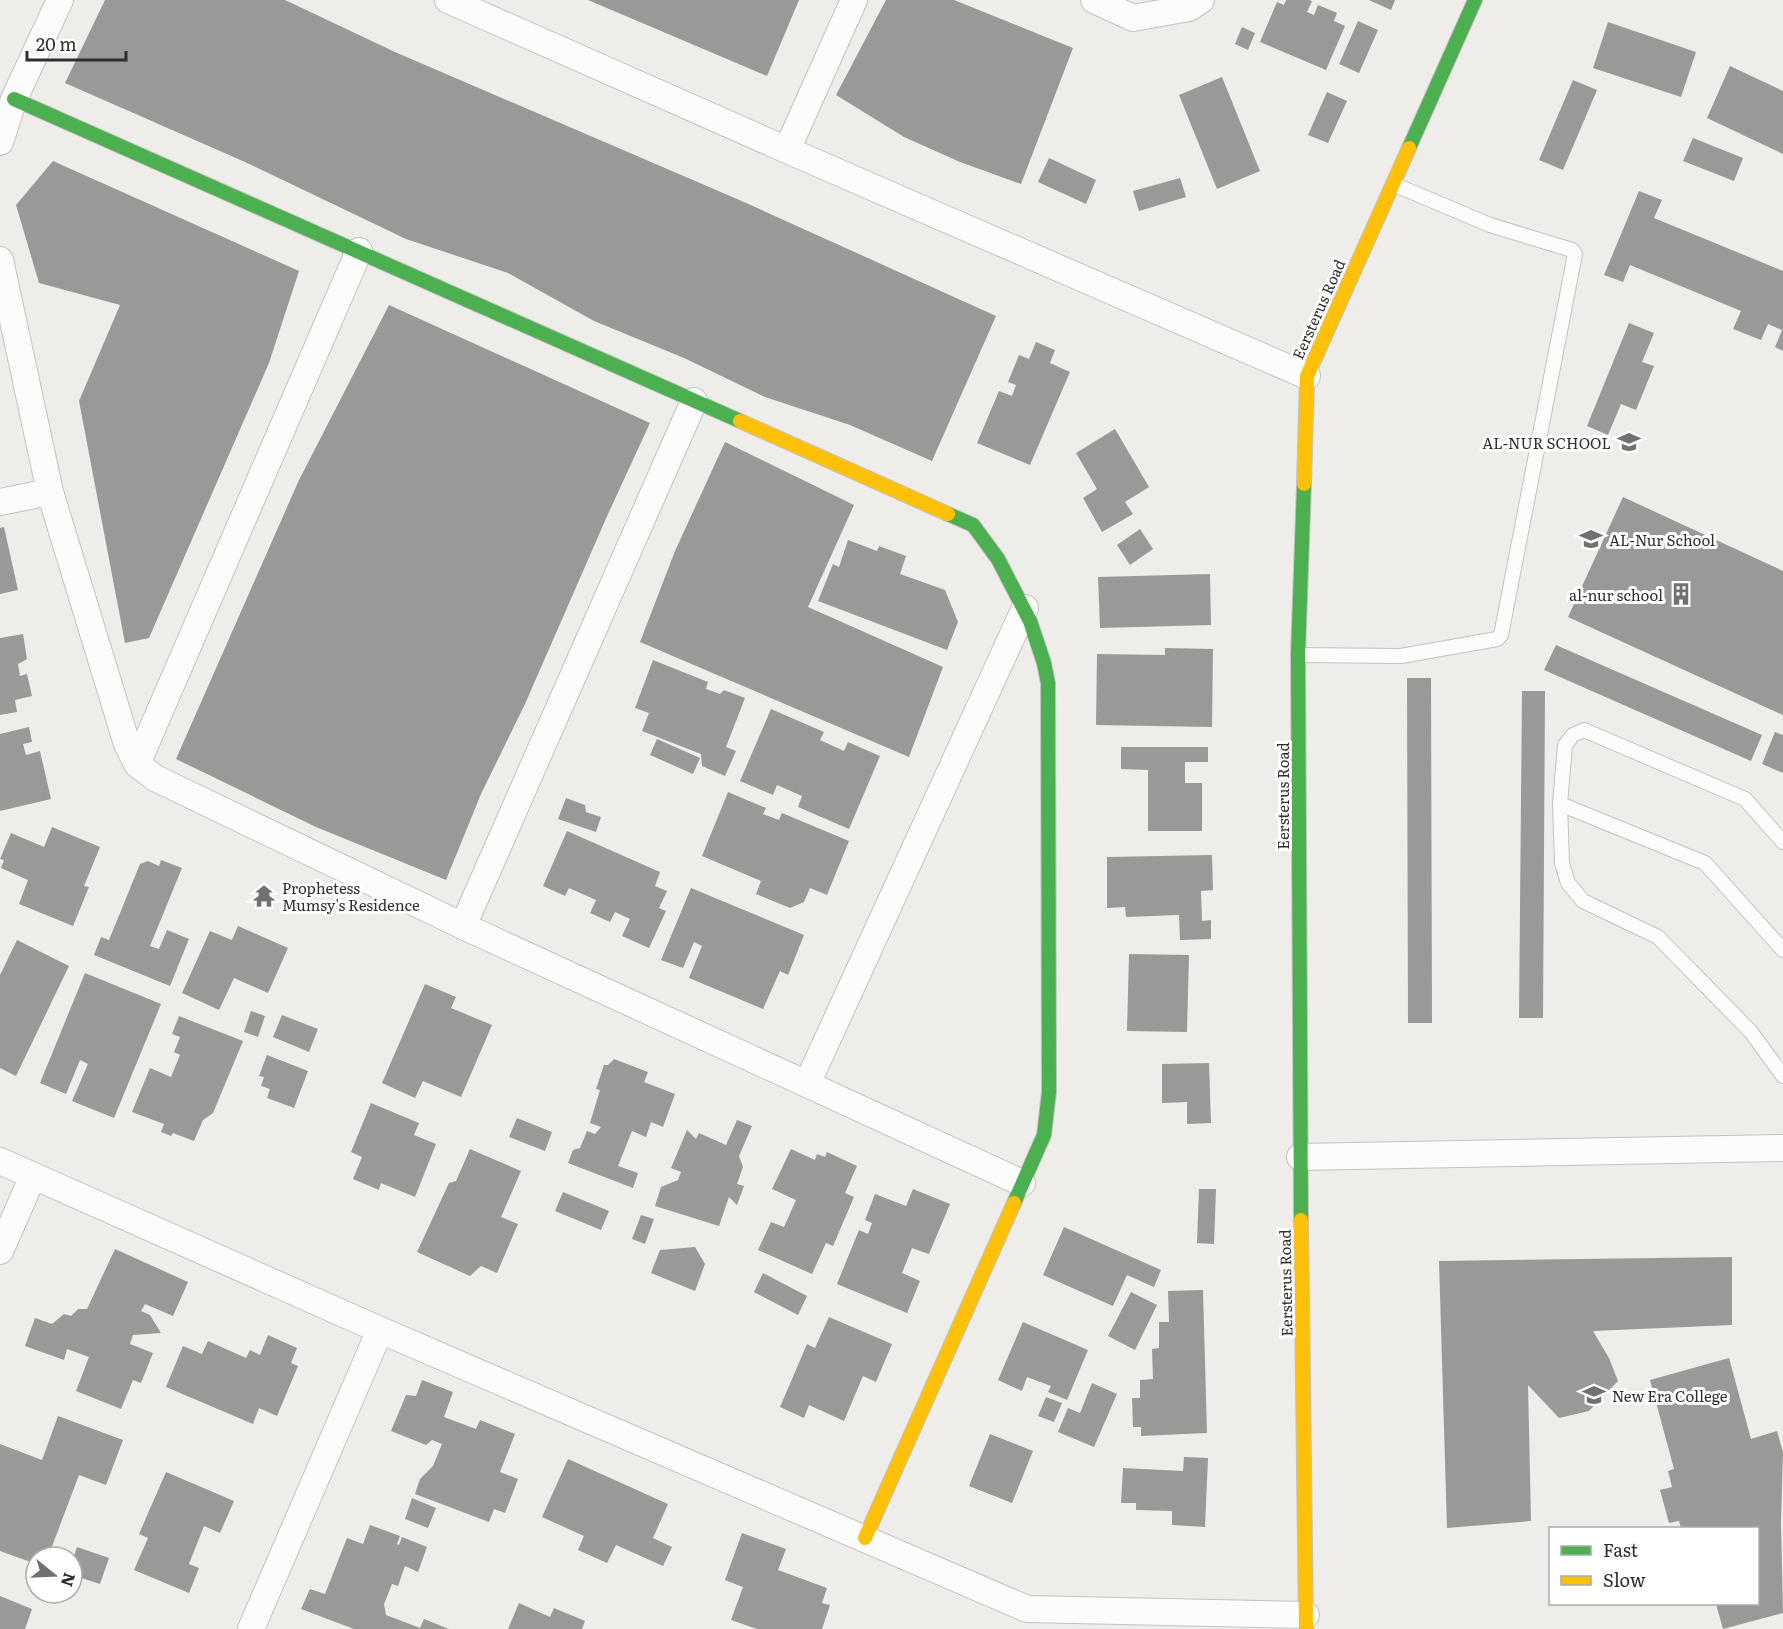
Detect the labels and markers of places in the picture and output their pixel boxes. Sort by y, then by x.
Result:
school or university icon: AL-NUR SCHOOL [1616,429,1642,455]
place label: AL-NUR SCHOOL [1482,431,1611,454]
school or university icon: AL-Nur School [1578,526,1604,552]
place label: AL-Nur School [1609,528,1715,551]
building icon: al-nur school [1668,581,1694,607]
place label: al-nur school [1569,583,1663,606]
place label: Prophetess Mumsy's Residence [282,876,420,916]
temple icon: Prophetess Mumsy's Residence [251,883,277,909]
school or university icon: New Era College [1581,1382,1607,1408]
place label: New Era College [1612,1384,1728,1407]

